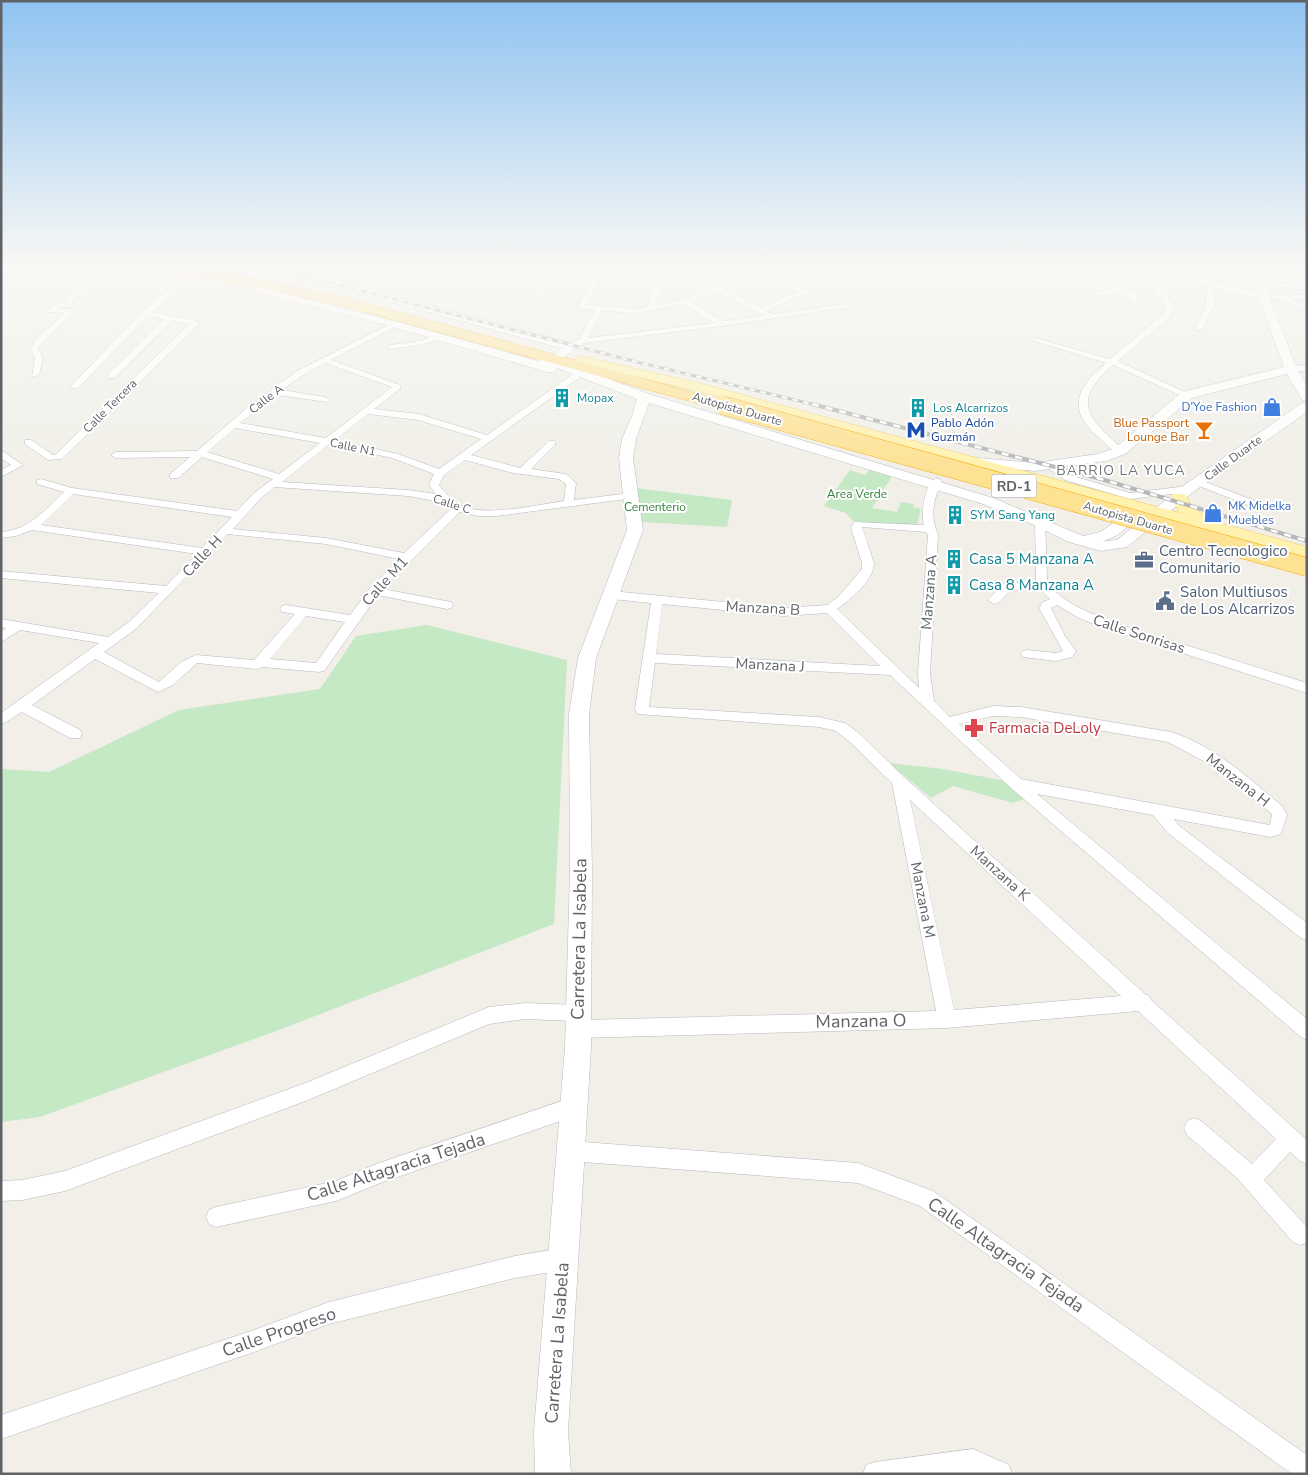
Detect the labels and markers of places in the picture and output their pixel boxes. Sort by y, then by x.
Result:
building icon: Mopax [551,387,573,409]
place label: Mopax [577,390,614,406]
shop icon: D'Yoe Fashion [1261,396,1283,418]
building icon: Los Alcarrizos [907,397,929,419]
place label: D'Yoe Fashion [1182,399,1257,415]
place label: Los Alcarrizos [933,400,1009,416]
place label: Pablo Adón Guzmán [931,415,994,445]
place label: Blue Passport Lounge Bar [1113,415,1190,445]
metro station icon: Pablo Adón Guzmán [905,419,927,441]
bar icon: Blue Passport Lounge Bar [1193,419,1215,441]
place label: MK Midelka Muebles [1228,498,1291,528]
shop icon: MK Midelka Muebles [1202,502,1224,524]
building icon: SYM Sang Yang [944,504,966,526]
place label: SYM Sang Yang [970,507,1055,523]
place label: Centro Tecnologico Comunitario [1159,541,1288,578]
building icon: Casa 5 Manzana A [943,548,965,570]
place label: Casa 5 Manzana A [969,549,1094,569]
office icon: Centro Tecnologico Comunitario [1133,549,1155,571]
building icon: Casa 8 Manzana A [943,574,965,596]
place label: Casa 8 Manzana A [969,575,1094,595]
place label: Salon Multiusos de Los Alcarrizos [1180,582,1295,619]
public building icon: Salon Multiusos de Los Alcarrizos [1154,590,1176,612]
pharmacy icon: Farmacia DeLoly [963,717,985,739]
place label: Farmacia DeLoly [989,718,1101,738]

